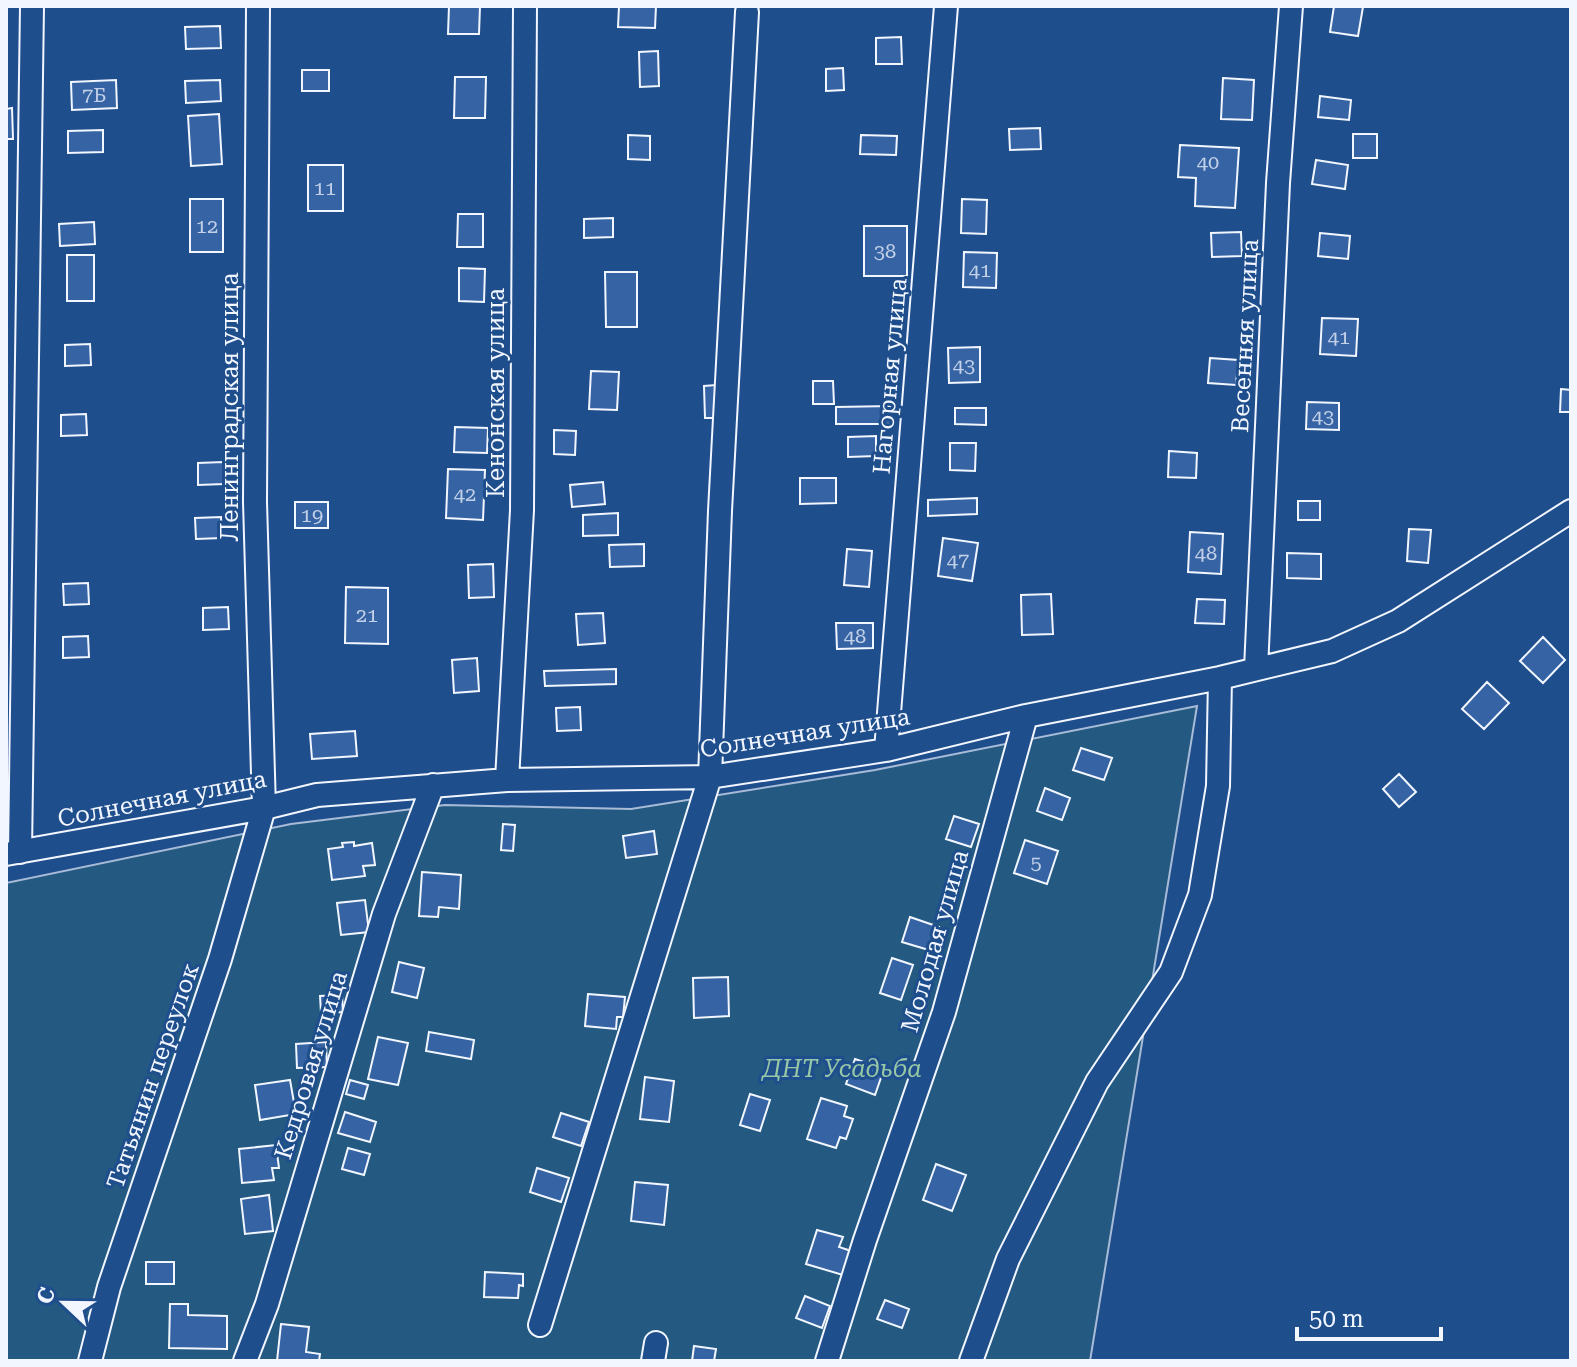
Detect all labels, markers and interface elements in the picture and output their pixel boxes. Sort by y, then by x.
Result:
house number: 7Б [82,83,106,107]
house number: 40 [1197,150,1219,174]
house number: 11 [314,176,336,200]
house number: 12 [196,214,218,238]
street label: Весенняя улица [1226,238,1264,434]
house number: 38 [874,239,896,263]
house number: 41 [969,258,991,282]
street label: Ленинградская улица [216,272,244,542]
street label: Нагорная улица [867,277,913,475]
street label: Кенонская улица [482,288,510,498]
house number: 41 [1328,325,1350,349]
house number: 43 [953,353,975,377]
house number: 43 [1312,404,1334,428]
house number: 42 [454,482,476,506]
house number: 19 [301,503,323,527]
house number: 48 [1195,541,1217,565]
house number: 47 [947,548,969,572]
house number: 21 [356,603,378,627]
house number: 48 [844,624,866,648]
street label: Солнечная улица [698,703,912,763]
street label: Солнечная улица [55,765,269,833]
street label: Молодая улица [896,847,974,1035]
house number: 5 [1030,850,1042,874]
street label: Татьянин переулок [101,960,205,1192]
street label: Кедровая улица [269,968,353,1162]
park label: ДНТ Усадьба [760,1055,922,1083]
north arrow [24,1263,104,1343]
text: С [31,1284,60,1308]
scale bar [1297,1291,1441,1341]
text: 50 m [1309,1305,1364,1333]

